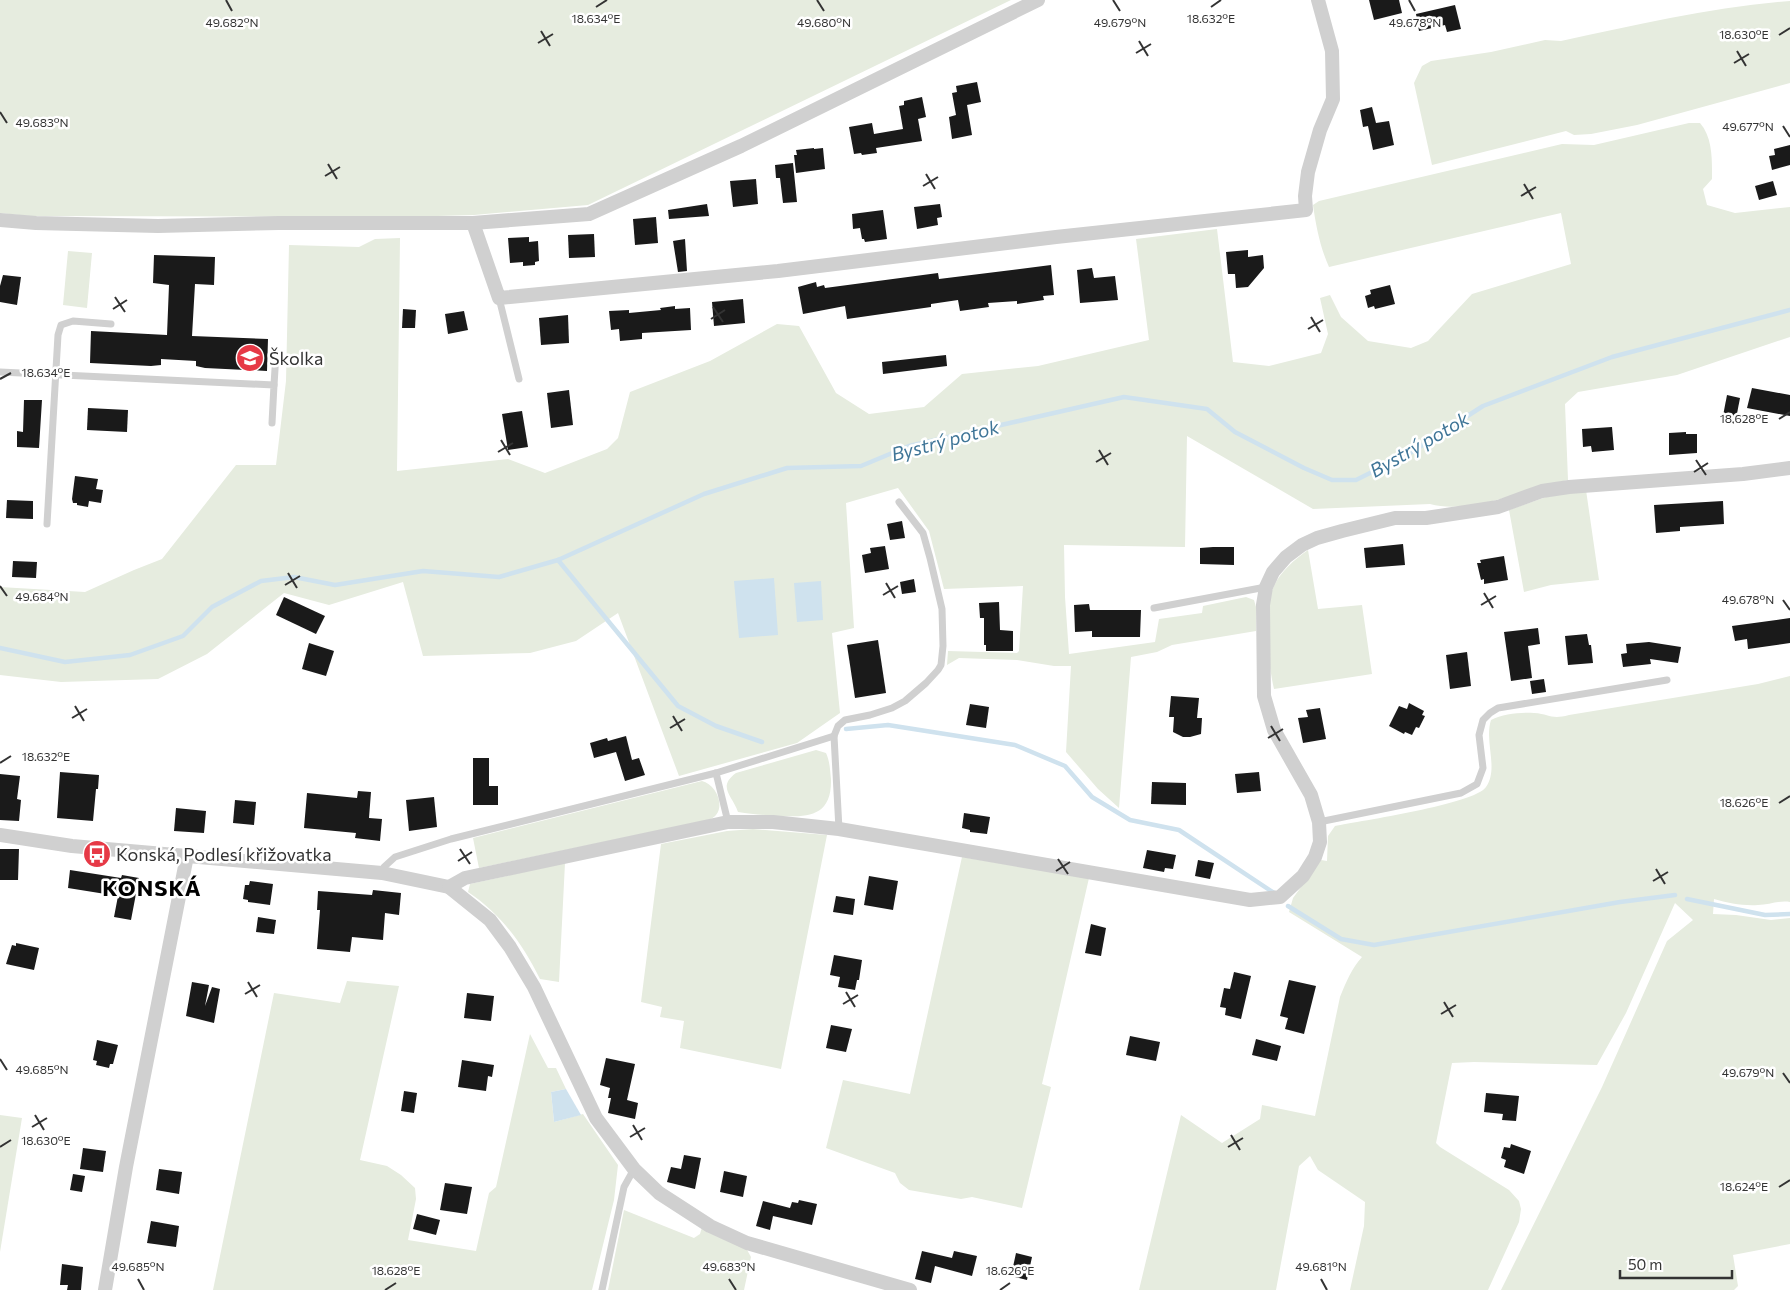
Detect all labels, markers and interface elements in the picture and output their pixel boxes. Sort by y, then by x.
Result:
text: 18.634°E [572,11,620,25]
text: 18.632°E [1187,11,1235,25]
text: 49.682°N [206,15,258,29]
text: 49.680°N [797,15,851,29]
text: 49.679°N [1094,15,1146,29]
text: 49.678°N [1389,15,1441,29]
text: 18.630°E [1719,27,1769,41]
text: 49.683°N [16,115,68,129]
text: 49.677°N [1722,119,1774,133]
school or university icon: Školka [235,343,265,373]
place label: Školka [269,347,323,369]
text: 18.634°E [22,365,70,379]
water label: Bystrý potok [1365,406,1473,482]
text: 18.628°E [1720,411,1768,425]
water label: Bystrý potok [888,414,1002,465]
text: 49.684°N [15,589,69,603]
text: 49.678°N [1722,592,1774,606]
text: 18.632°E [22,749,70,763]
text: 18.626°E [1720,795,1768,809]
bus stop icon: Konská, Podlesí křižovatka [82,839,112,869]
place label: Konská, Podlesí křižovatka [116,843,332,865]
district label: KONSKÁ [102,874,202,901]
text: 49.685°N [15,1062,69,1076]
text: 49.679°N [1722,1065,1774,1079]
text: 18.630°E [21,1133,71,1147]
text: 18.624°E [1720,1179,1768,1193]
scale bar [1620,1248,1732,1280]
text: 50 m [1628,1255,1662,1273]
text: 49.685°N [111,1259,165,1273]
text: 49.683°N [703,1259,755,1273]
text: 49.681°N [1295,1259,1347,1273]
text: 18.628°E [372,1263,420,1277]
text: 18.626°E [986,1263,1034,1277]

